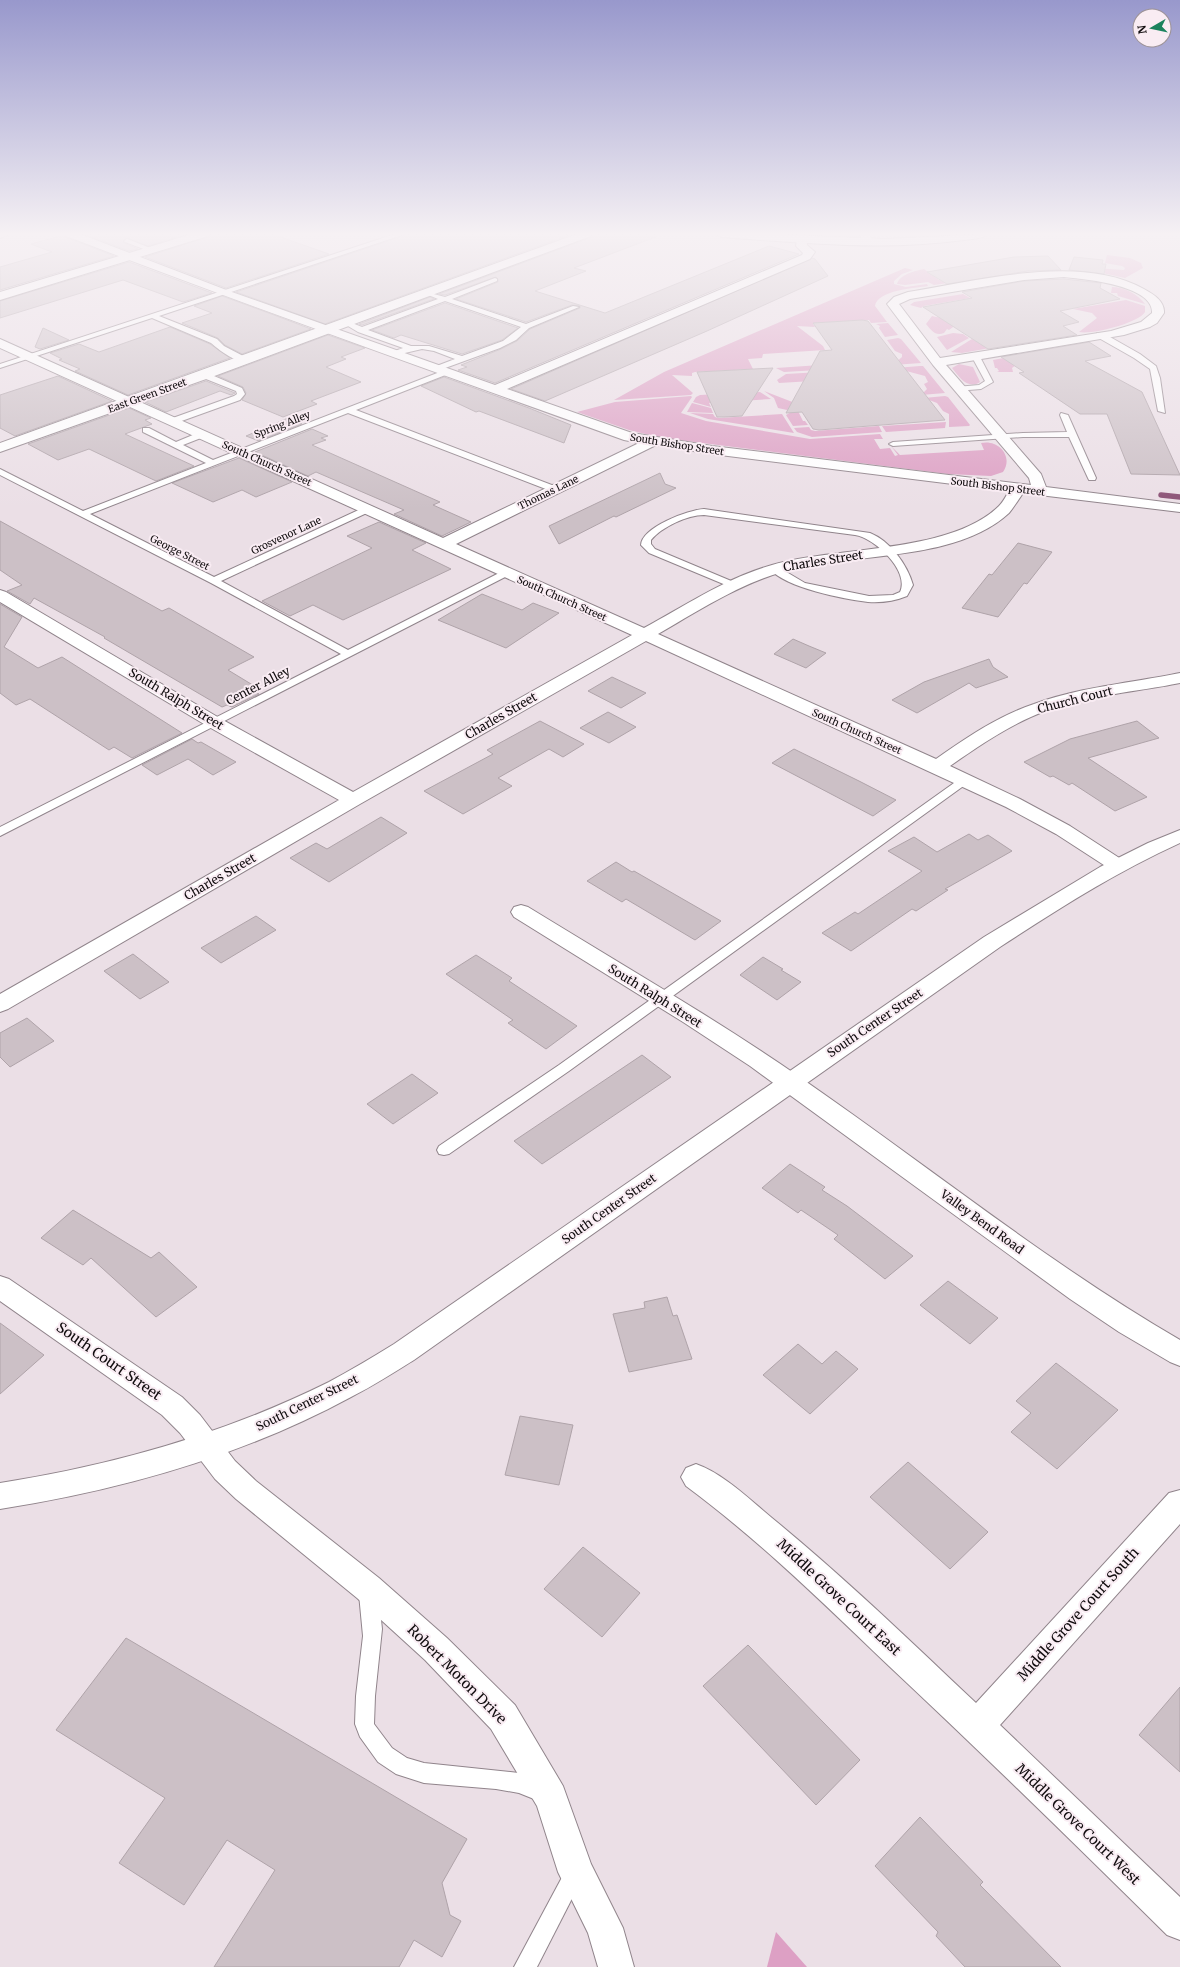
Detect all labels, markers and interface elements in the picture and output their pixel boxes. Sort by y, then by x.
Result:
north arrow [1132,8,1172,48]
text: N [1134,24,1150,35]
street label: East Green Street [106,375,188,416]
street label: Spring Alley [252,408,312,441]
street label: South Bishop Street [629,431,725,458]
street label: South Church Street [220,438,314,489]
street label: Thomas Lane [516,472,581,513]
street label: South Bishop Street [950,474,1046,499]
street label: Grosvenor Lane [249,514,323,557]
street label: George Street [148,532,212,573]
street label: Charles Street [782,547,864,574]
street label: South Church Street [515,573,609,624]
street label: Center Alley [223,663,292,708]
street label: South Ralph Street [126,664,227,733]
street label: Church Court [1036,683,1114,716]
street label: Charles Street [462,689,540,742]
street label: South Church Street [810,706,904,757]
street label: Charles Street [181,850,259,903]
street label: South Ralph Street [606,961,705,1031]
street label: South Center Street [824,985,926,1060]
street label: South Center Street [559,1170,659,1247]
street label: Valley Bend Road [937,1186,1027,1257]
street label: South Court Street [53,1318,165,1404]
street label: South Center Street [253,1371,361,1434]
street label: Middle Grove Court East [773,1535,905,1659]
street label: Middle Grove Court South [1013,1543,1143,1685]
street label: Robert Moton Drive [404,1621,510,1727]
street label: Middle Grove Court West [1012,1760,1145,1889]

